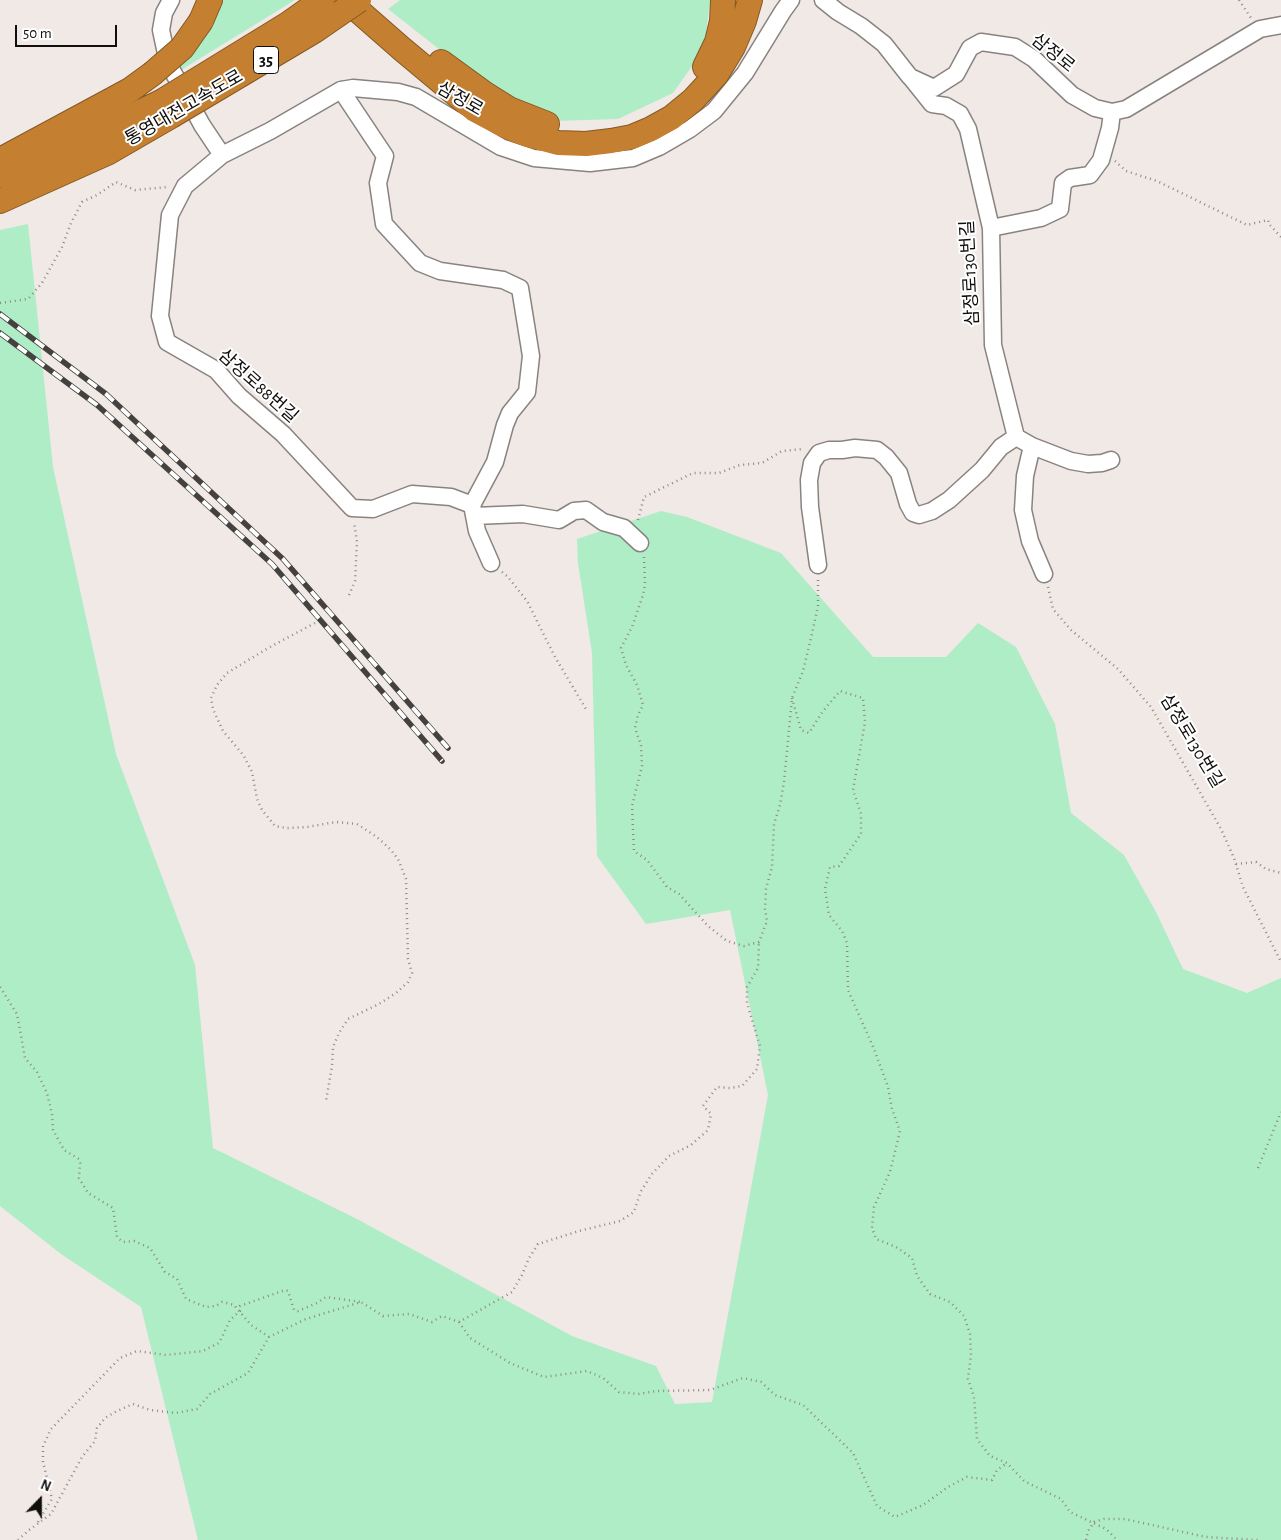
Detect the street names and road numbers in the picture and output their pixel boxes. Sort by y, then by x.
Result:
street label: 삼정로 [1027,29,1079,77]
road number: 35 [254,46,278,74]
street label: 통영대전고속도로 [121,66,247,150]
street label: 삼정로 [433,77,487,121]
street label: 삼정로130번길 [956,220,984,326]
street label: 삼정로88번길 [214,345,302,427]
street label: 삼정로130번길 [1155,690,1229,792]

